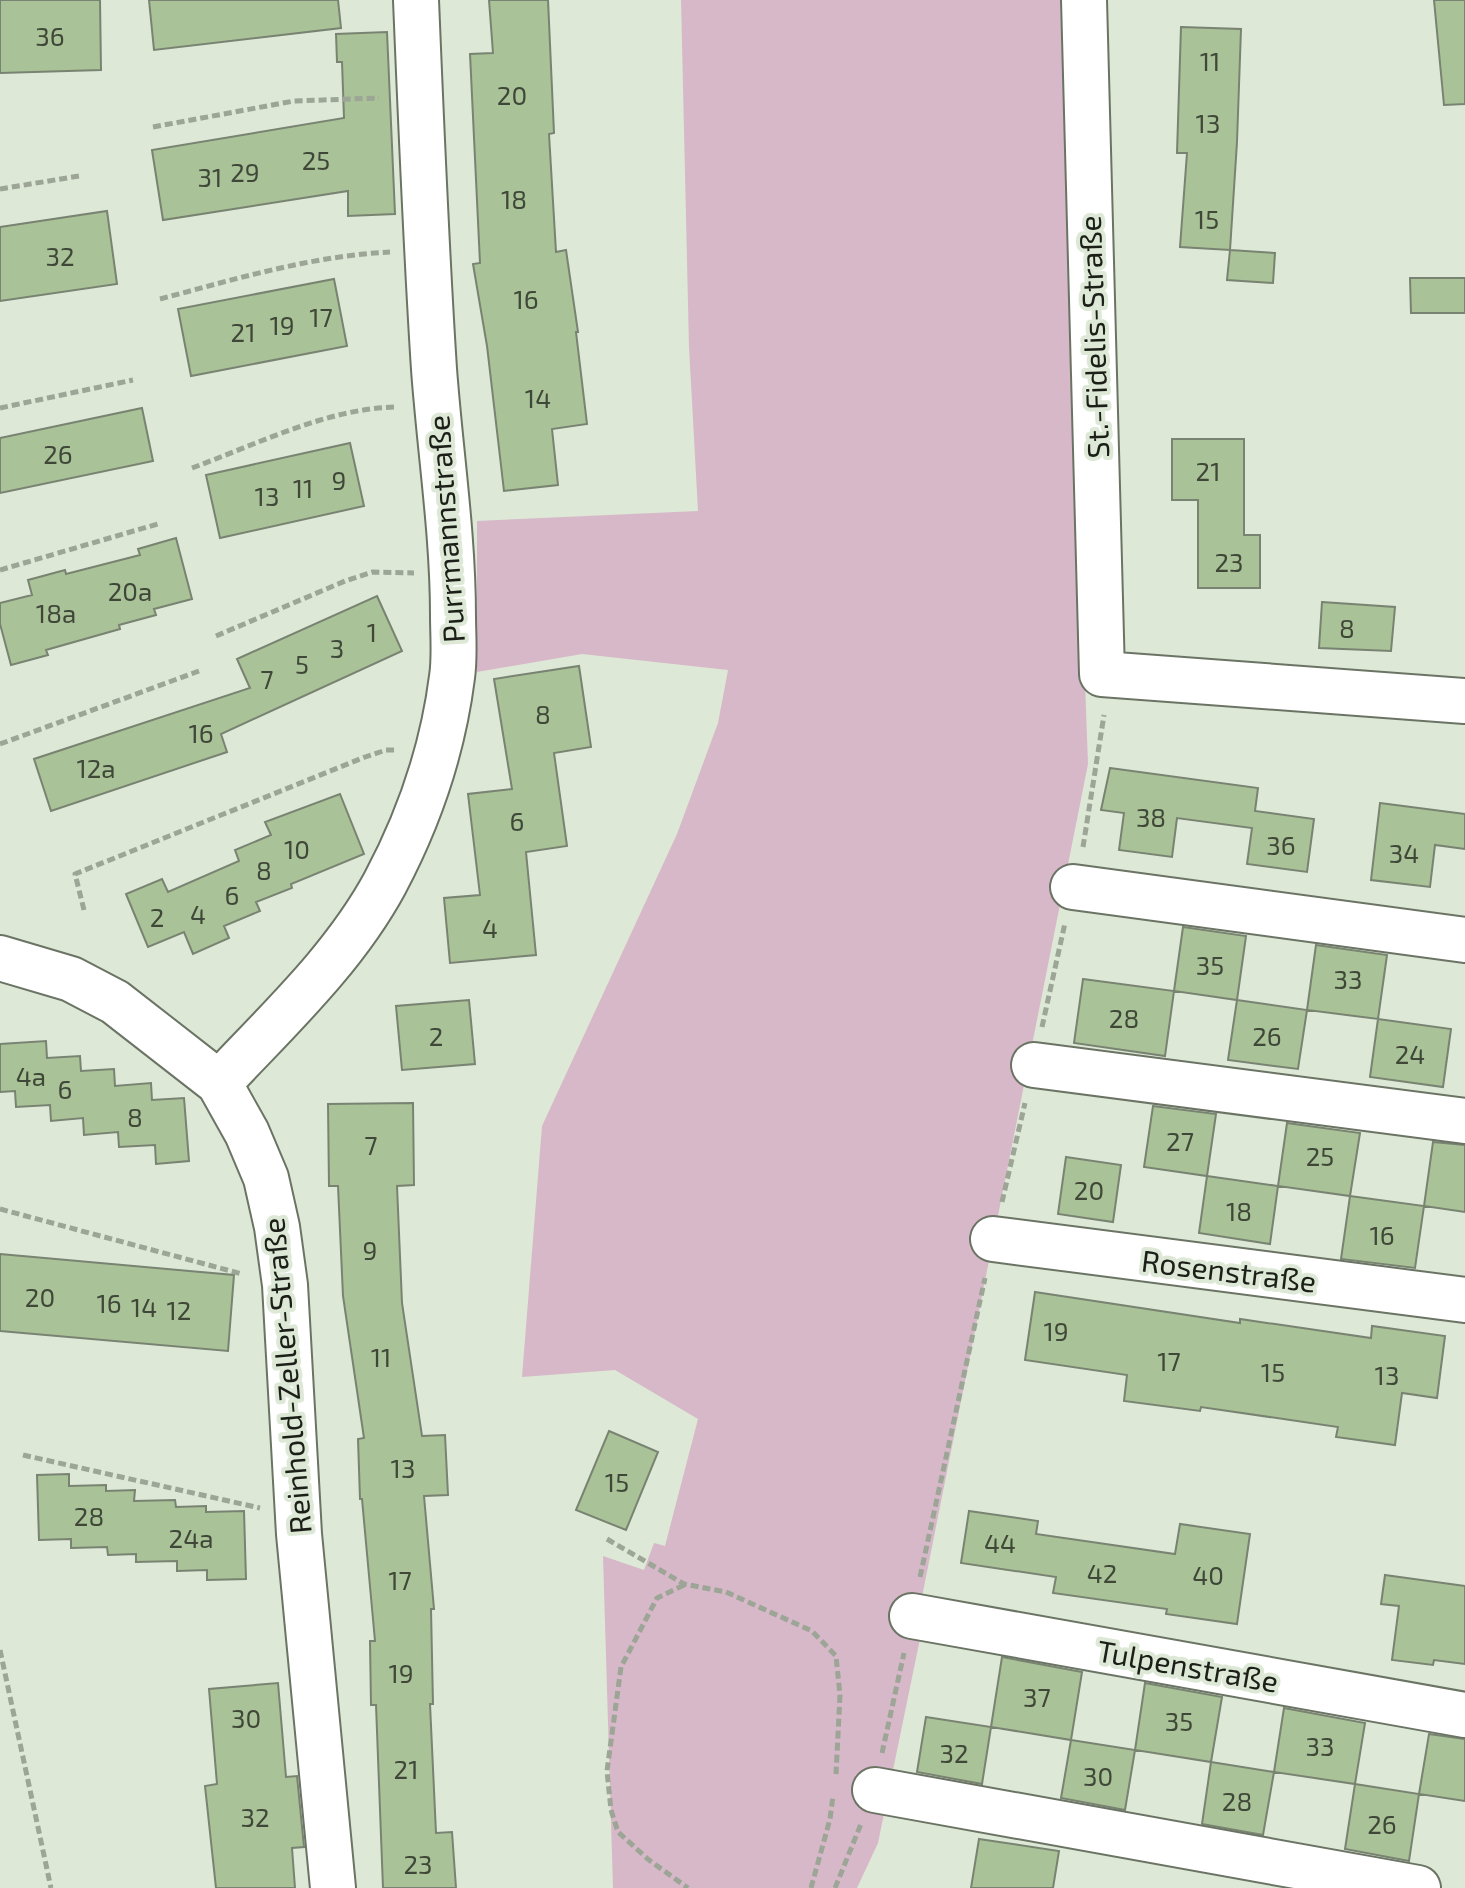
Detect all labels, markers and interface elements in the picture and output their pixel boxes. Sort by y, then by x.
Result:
house number: 36 [35,20,65,51]
house number: 11 [1200,45,1220,76]
house number: 20 [497,79,527,110]
house number: 13 [1196,107,1220,138]
house number: 25 [302,144,330,175]
house number: 29 [230,156,260,187]
house number: 31 [198,161,222,192]
house number: 18 [501,183,527,214]
house number: 15 [1195,203,1219,234]
street label: St.-Fidelis-Straße [1071,215,1115,459]
house number: 32 [45,240,75,271]
house number: 16 [513,283,539,314]
house number: 17 [309,301,333,332]
house number: 19 [269,309,295,340]
house number: 21 [231,316,255,347]
house number: 14 [525,382,551,413]
street label: Purrmannstraße [419,414,471,644]
house number: 26 [43,438,73,469]
house number: 21 [1196,455,1220,486]
house number: 9 [332,464,346,495]
house number: 11 [293,472,313,503]
house number: 13 [255,480,279,511]
house number: 23 [1214,546,1244,577]
house number: 20a [108,575,152,606]
house number: 18a [36,597,76,628]
house number: 8 [1339,612,1355,643]
house number: 1 [367,616,377,647]
house number: 3 [330,632,344,663]
house number: 5 [295,648,309,679]
house number: 7 [260,663,274,694]
house number: 8 [535,698,551,729]
house number: 16 [188,717,214,748]
house number: 12a [76,752,116,783]
house number: 38 [1136,801,1166,832]
house number: 6 [510,805,524,836]
house number: 36 [1266,829,1296,860]
house number: 10 [284,833,310,864]
house number: 34 [1389,837,1419,868]
house number: 8 [256,854,272,885]
house number: 6 [225,879,239,910]
house number: 4 [190,898,206,929]
house number: 2 [150,901,164,932]
house number: 4 [482,912,498,943]
house number: 35 [1196,949,1224,980]
house number: 33 [1334,963,1362,994]
house number: 28 [1109,1002,1139,1033]
house number: 2 [429,1020,443,1051]
house number: 26 [1252,1020,1282,1051]
house number: 24 [1395,1038,1425,1069]
house number: 4a [16,1060,46,1091]
house number: 6 [58,1073,72,1104]
house number: 8 [127,1101,143,1132]
house number: 27 [1166,1125,1194,1156]
house number: 7 [364,1129,378,1160]
house number: 25 [1306,1140,1334,1171]
house number: 20 [1074,1174,1104,1205]
house number: 18 [1226,1195,1252,1226]
street label: Reinhold-Zeller-Straße [254,1217,318,1535]
house number: 16 [1369,1219,1395,1250]
house number: 9 [363,1234,377,1265]
street label: Rosenstraße [1140,1241,1318,1299]
house number: 20 [25,1281,55,1312]
house number: 16 [96,1287,122,1318]
house number: 14 [131,1291,157,1322]
house number: 12 [167,1294,191,1325]
house number: 19 [1043,1315,1069,1346]
house number: 11 [371,1341,391,1372]
house number: 17 [1157,1345,1181,1376]
house number: 15 [1261,1356,1285,1387]
house number: 13 [1375,1359,1399,1390]
house number: 13 [391,1452,415,1483]
house number: 15 [605,1466,629,1497]
house number: 28 [74,1500,104,1531]
house number: 24a [169,1522,213,1553]
house number: 44 [984,1527,1016,1558]
house number: 42 [1087,1557,1117,1588]
house number: 40 [1192,1559,1224,1590]
house number: 17 [388,1564,412,1595]
street label: Tulpenstraße [1095,1631,1281,1699]
house number: 19 [388,1657,414,1688]
house number: 37 [1023,1681,1051,1712]
house number: 30 [231,1702,261,1733]
house number: 35 [1165,1705,1193,1736]
house number: 33 [1306,1730,1334,1761]
house number: 32 [939,1737,969,1768]
house number: 21 [394,1753,418,1784]
house number: 30 [1083,1760,1113,1791]
house number: 28 [1222,1785,1252,1816]
house number: 32 [240,1801,270,1832]
house number: 26 [1367,1808,1397,1839]
house number: 23 [403,1848,433,1879]

